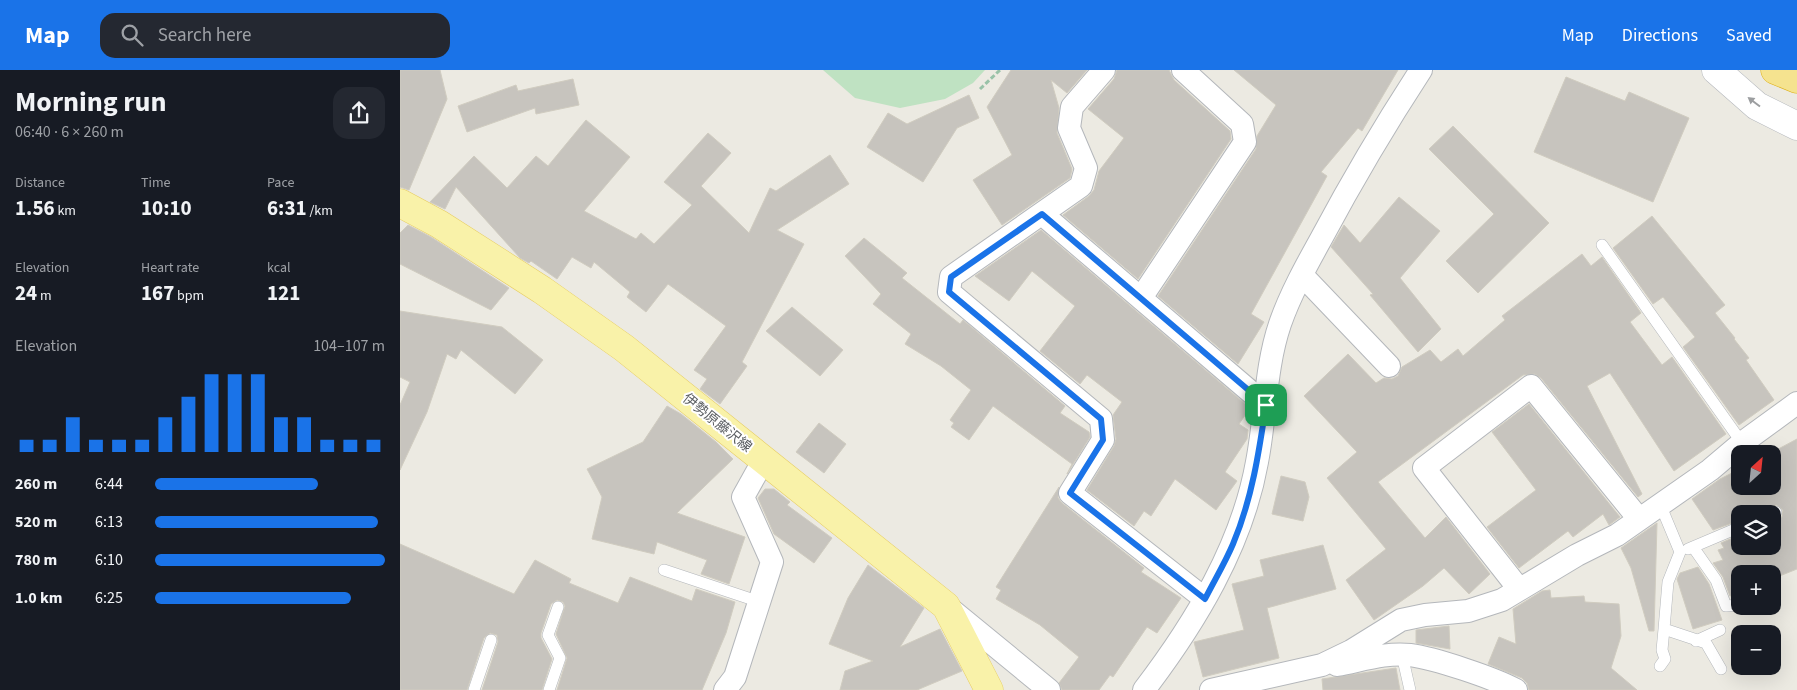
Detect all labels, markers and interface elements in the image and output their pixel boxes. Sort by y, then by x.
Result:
search box [100,13,450,58]
text: Map [25,18,70,53]
icon: search [118,21,146,49]
text: Search here [158,22,251,49]
text: Map [1562,23,1594,48]
text: Directions [1622,23,1698,48]
text: Saved [1726,23,1772,48]
text: Morning run [15,82,166,122]
button: share [333,87,385,139]
one-way arrow [1748,97,1761,108]
text: 06:40 · 6 × 260 m [15,121,124,143]
text: Distance [15,173,65,193]
text: Time [141,173,171,193]
text: Pace [267,173,294,193]
text: 1.56 [15,193,55,223]
text: 10:10 [141,193,192,223]
text: 6:31 [267,193,307,223]
text: km [55,201,76,221]
text: /km [307,201,333,221]
text: Elevation [15,258,70,278]
text: Heart rate [141,258,199,278]
text: kcal [267,258,291,278]
text: 24 [15,278,37,308]
text: 167 [141,278,174,308]
text: 121 [267,278,300,308]
text: m [37,286,52,306]
text: bpm [174,286,204,306]
text: Elevation [15,335,77,357]
text: 104–107 m [313,335,385,357]
pin [1245,384,1287,426]
street label: 伊勢原藤沢線 [678,389,756,457]
icon: arrive [1252,391,1280,419]
north arrow [1731,445,1781,495]
map controls [1731,445,1781,675]
text: 260 m [15,473,57,495]
text: 6:44 [95,473,123,495]
button: layers [1731,505,1781,555]
text: 520 m [15,511,57,533]
text: 6:13 [95,511,123,533]
text: 780 m [15,549,57,571]
text: 6:10 [95,549,123,571]
button: + [1731,565,1781,615]
text: 1.0 km [15,587,62,609]
text: 6:25 [95,587,123,609]
button: − [1731,625,1781,675]

